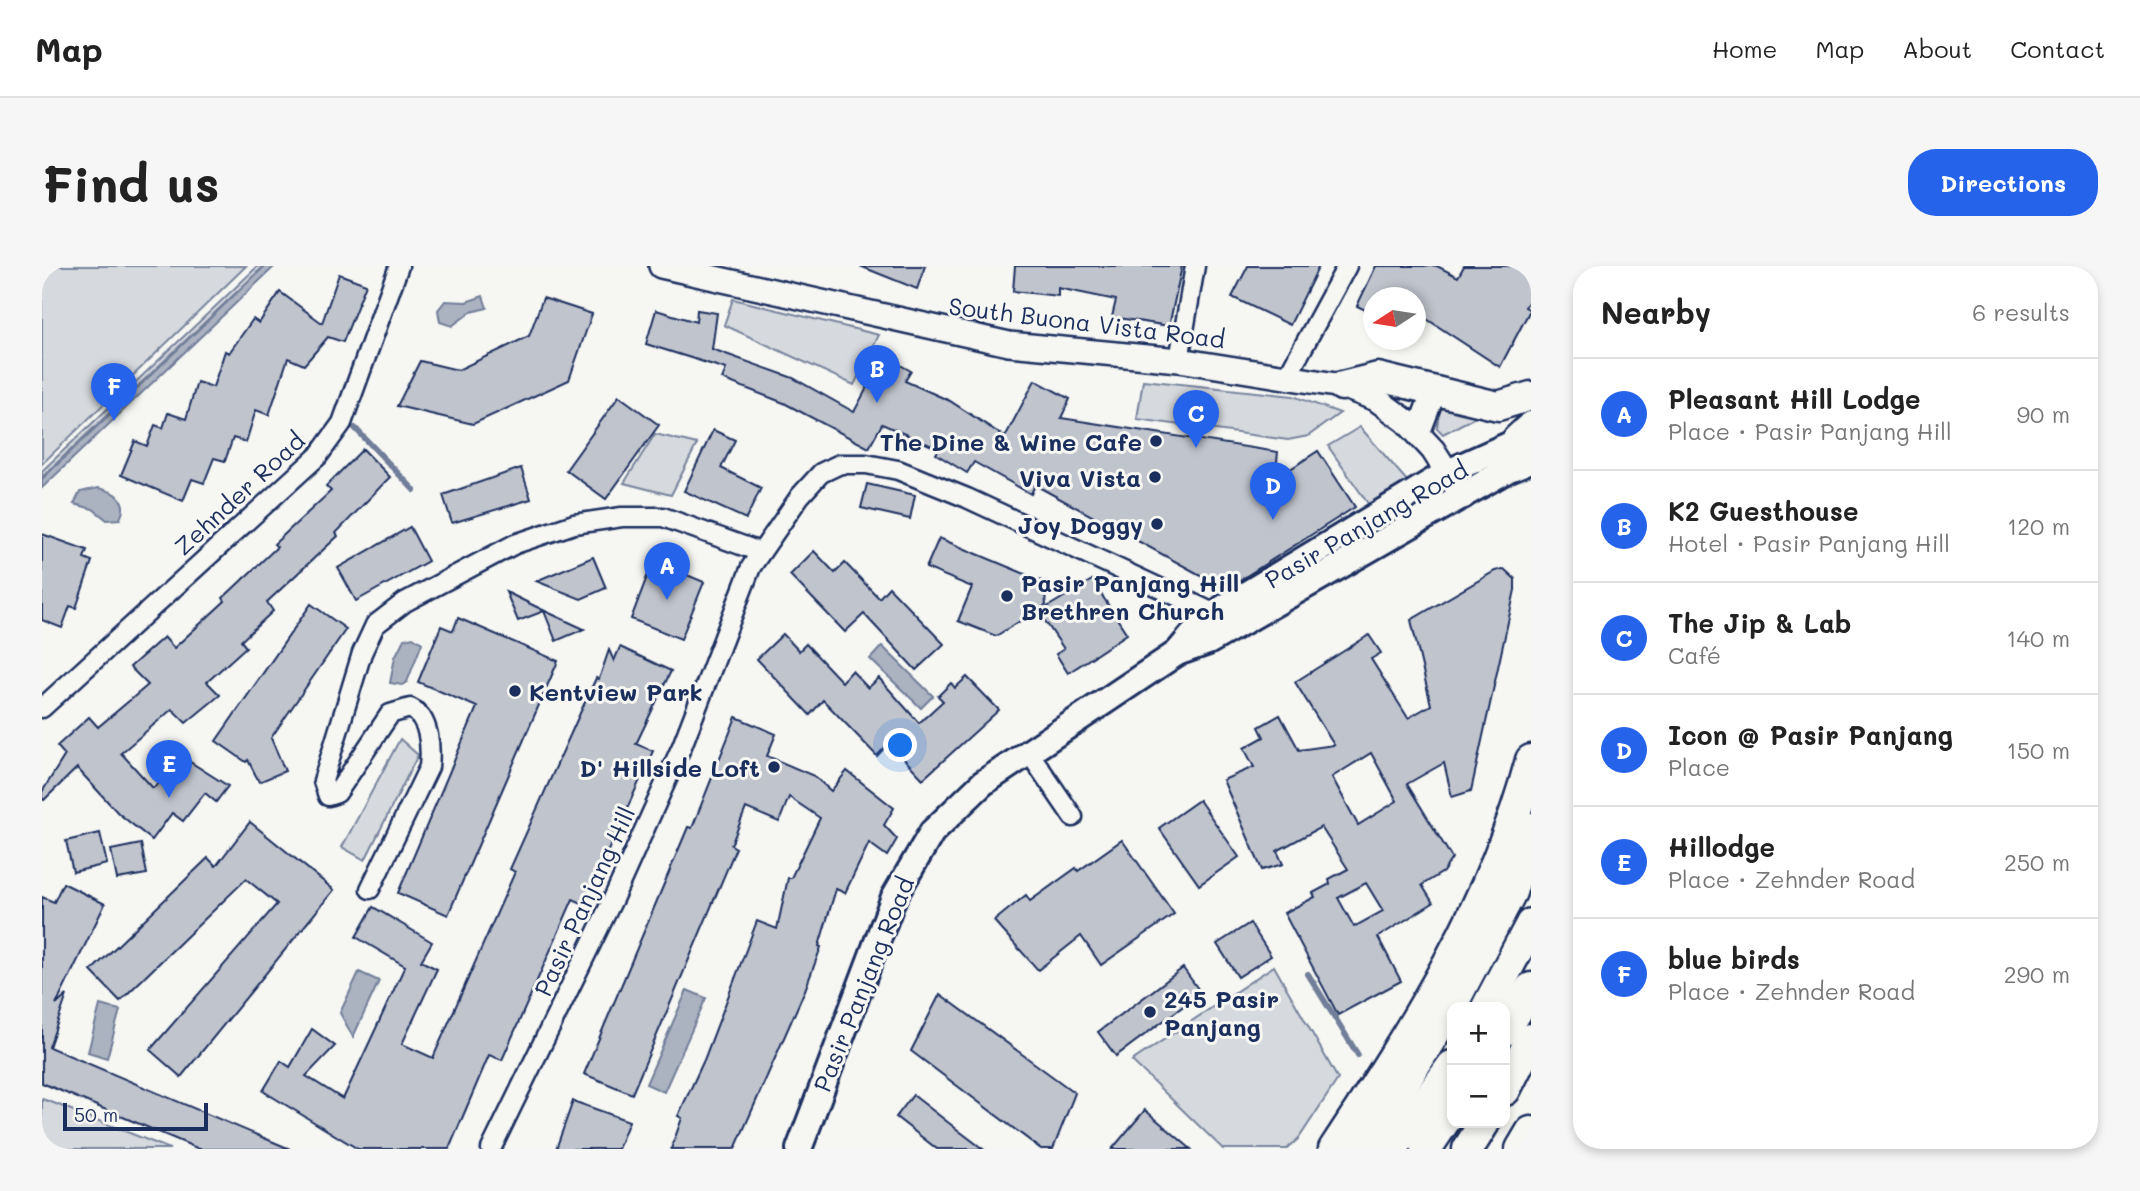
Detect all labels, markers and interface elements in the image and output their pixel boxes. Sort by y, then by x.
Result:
text: Map [35,27,103,70]
text: Home [1712,33,1777,64]
text: Map [1815,33,1864,64]
text: About [1902,33,1972,64]
text: Contact [2010,33,2105,64]
button: Directions [1908,149,2098,216]
text: Find us [42,151,220,214]
north arrow [1363,287,1426,350]
street label: South Buona Vista Road [947,290,1227,354]
text: Nearby [1601,292,1711,332]
text: 6 results [1972,297,2070,327]
pin: B [854,345,900,403]
pin: F [91,363,137,421]
text: Pleasant Hill Lodge [1668,382,1921,416]
pin: C [1173,390,1219,448]
text: A [1616,399,1632,429]
text: 90 m [2017,399,2070,429]
text: Place · Pasir Panjang Hill [1668,416,1952,446]
street label: Zehnder Road [167,425,311,561]
place label: The Dine & Wine Cafe [880,426,1142,457]
marker: The Dine & Wine Cafe [1148,433,1164,449]
street label: Pasir Panjang Road [1259,453,1473,595]
place label: Viva Vista [1019,462,1141,493]
pin: D [1250,462,1296,520]
marker: Viva Vista [1147,469,1163,485]
text: K2 Guesthouse [1668,494,1858,528]
place label: Joy Doggy [1018,509,1143,540]
text: B [1616,511,1632,541]
text: 120 m [2007,511,2070,541]
marker: Joy Doggy [1149,516,1165,532]
text: Hotel · Pasir Panjang Hill [1668,528,1950,558]
pin: A [644,542,690,600]
place label: Pasir Panjang Hill Brethren Church [1021,567,1239,626]
marker: Pasir Panjang Hill Brethren Church [999,588,1015,604]
text: The Jip & Lab [1668,606,1851,640]
text: C [1615,623,1633,653]
text: 140 m [2006,623,2070,653]
text: Café [1668,640,1721,670]
place label: Kentview Park [529,676,703,707]
marker: Kentview Park [507,683,523,699]
text: Icon @ Pasir Panjang [1668,718,1953,752]
your location [883,728,917,762]
text: D [1616,735,1632,765]
text: 150 m [2006,735,2070,765]
pin: E [146,740,192,798]
place label: D' Hillside Loft [580,752,760,783]
text: Place [1668,752,1730,782]
marker: D' Hillside Loft [766,759,782,775]
street label: Pasir Panjang Hill [526,801,642,1001]
text: Hillodge [1668,830,1775,864]
text: E [1617,847,1631,877]
text: 250 m [2004,847,2070,877]
text: Place · Zehnder Road [1668,864,1915,894]
street label: Pasir Panjang Road [806,872,920,1096]
text: blue birds [1668,942,1800,976]
text: F [1617,959,1631,989]
text: 290 m [2004,959,2070,989]
text: Place · Zehnder Road [1668,976,1915,1006]
place label: 245 Pasir Panjang [1164,983,1279,1042]
map controls [1447,1002,1510,1128]
button: + [1447,1002,1510,1065]
marker: 245 Pasir Panjang [1142,1004,1158,1020]
button: − [1447,1065,1510,1128]
scale bar [63,1100,208,1132]
text: 50 m [74,1102,118,1127]

